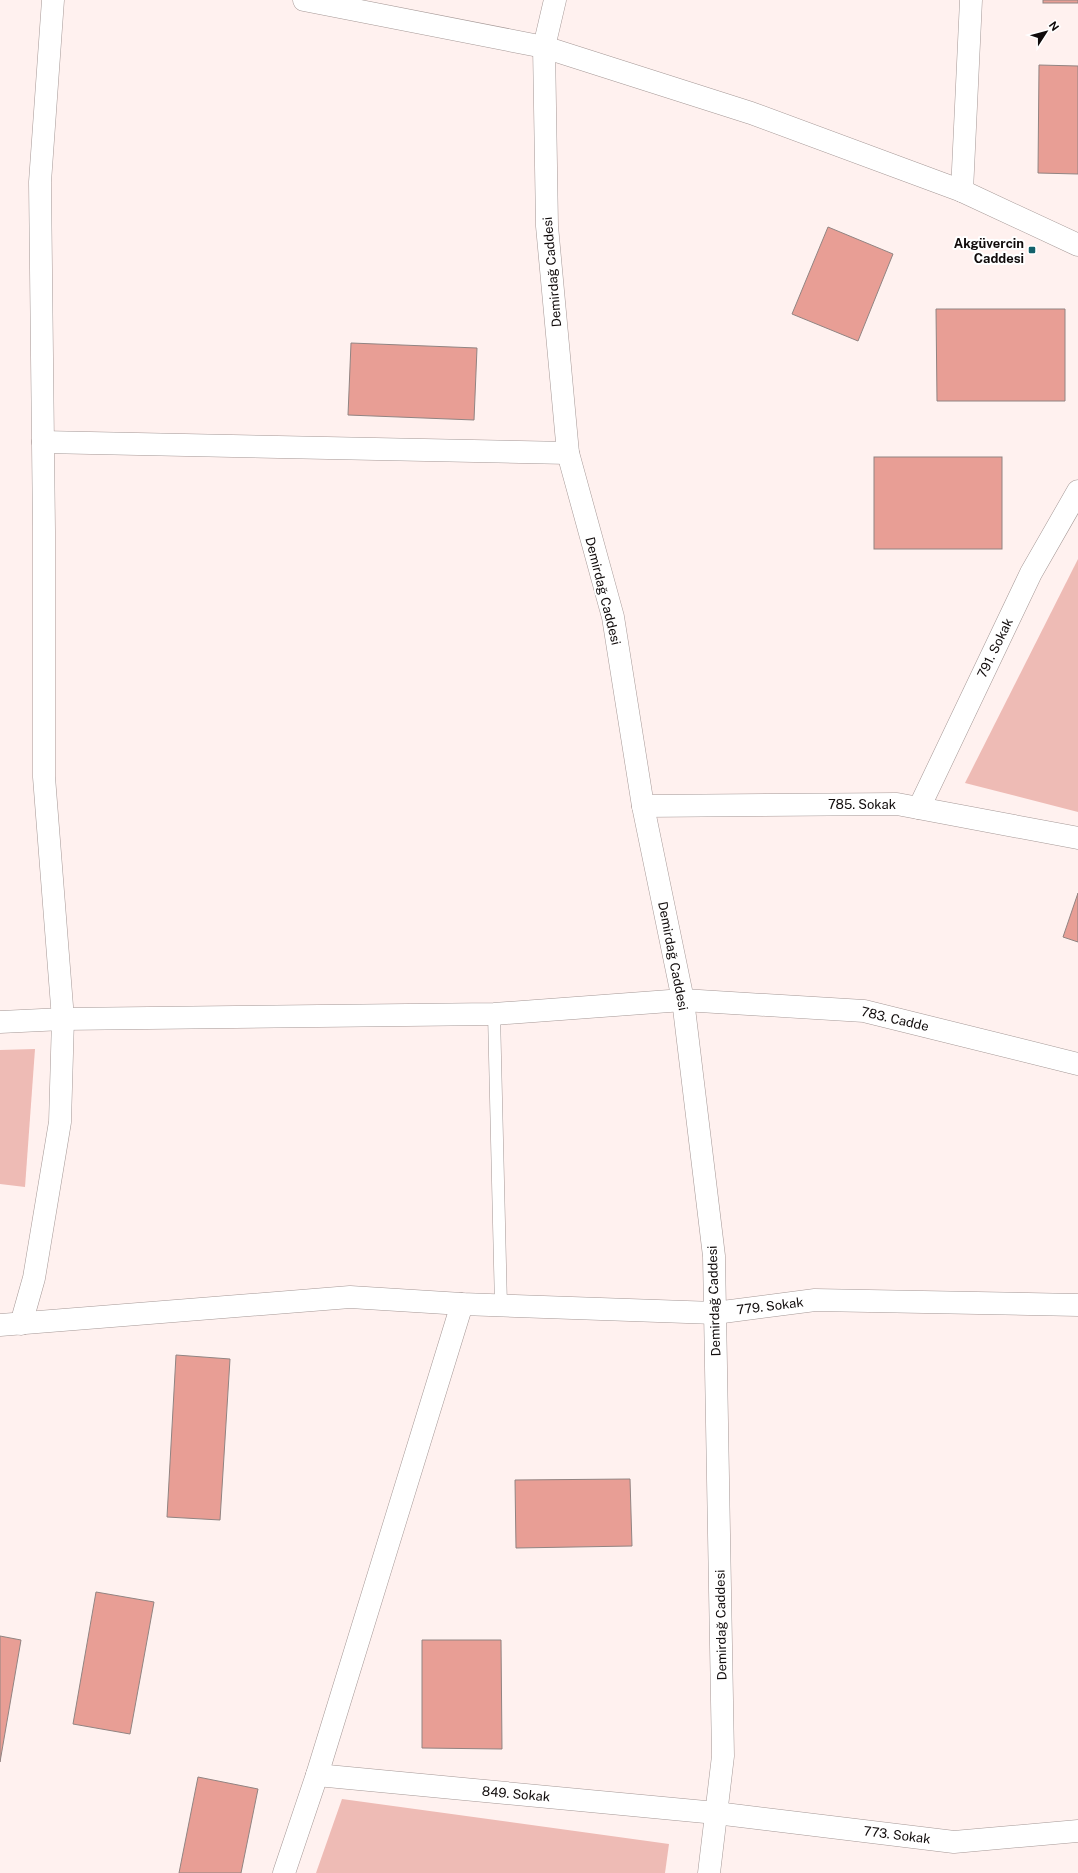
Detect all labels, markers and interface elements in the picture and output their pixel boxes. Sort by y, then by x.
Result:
north arrow [1026,12,1066,52]
text: N [1047,19,1061,33]
street label: Demirdağ Caddesi [540,216,564,328]
place label: Akgüvercin Caddesi [954,236,1024,266]
marker: Akgüvercin Caddesi [1027,245,1037,255]
street label: Demirdağ Caddesi [582,535,624,647]
street label: 791. Sokak [974,616,1016,680]
street label: 785. Sokak [828,797,896,812]
street label: Demirdağ Caddesi [655,900,691,1012]
street label: 783. Cadde [860,1004,930,1034]
street label: Demirdağ Caddesi [705,1245,723,1357]
street label: 779. Sokak [736,1294,804,1318]
street label: Demirdağ Caddesi [713,1569,729,1681]
street label: 849. Sokak [481,1784,551,1804]
street label: 773. Sokak [863,1823,931,1847]

